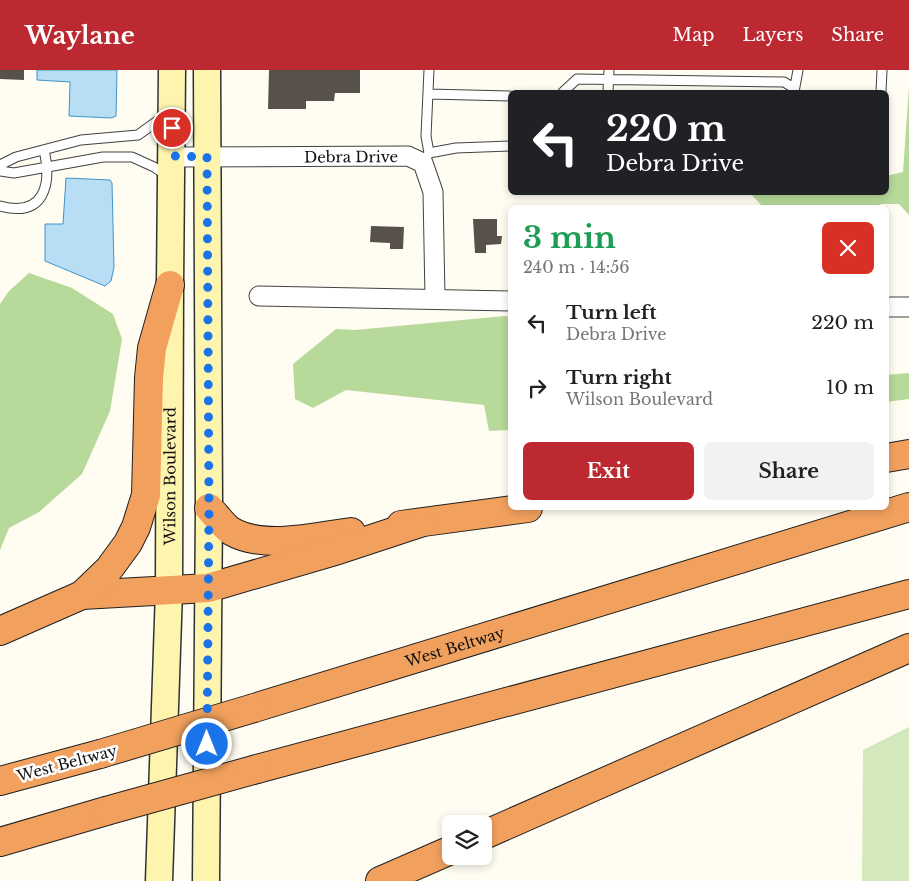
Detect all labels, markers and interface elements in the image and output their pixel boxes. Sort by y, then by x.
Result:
text: Waylane [25,21,135,50]
text: Map [673,24,714,46]
text: Layers [742,24,803,46]
text: Share [831,24,884,46]
pin [151,107,193,149]
text: 220 m [606,107,726,150]
icon: left [523,110,588,175]
icon: arrive [158,114,186,142]
street label: Debra Drive [304,147,398,166]
text: Debra Drive [606,150,744,177]
text: 3 min [523,219,616,256]
button: close [822,222,874,274]
text: 240 m · 14:56 [523,257,630,277]
text: Turn left [566,301,657,324]
icon: left [523,309,551,337]
text: 220 m [811,311,874,334]
text: Debra Drive [566,324,666,344]
text: Turn right [566,366,672,389]
icon: right [523,374,551,402]
text: 10 m [826,376,874,399]
text: Wilson Boulevard [566,389,713,409]
street label: Wilson Boulevard [160,407,179,546]
button: Exit [523,442,694,500]
button: Share [704,442,874,500]
street label: West Beltway [402,622,507,671]
position arrow [180,717,232,769]
street label: West Beltway [14,740,119,786]
map controls [442,815,492,865]
button: layers [442,815,492,865]

